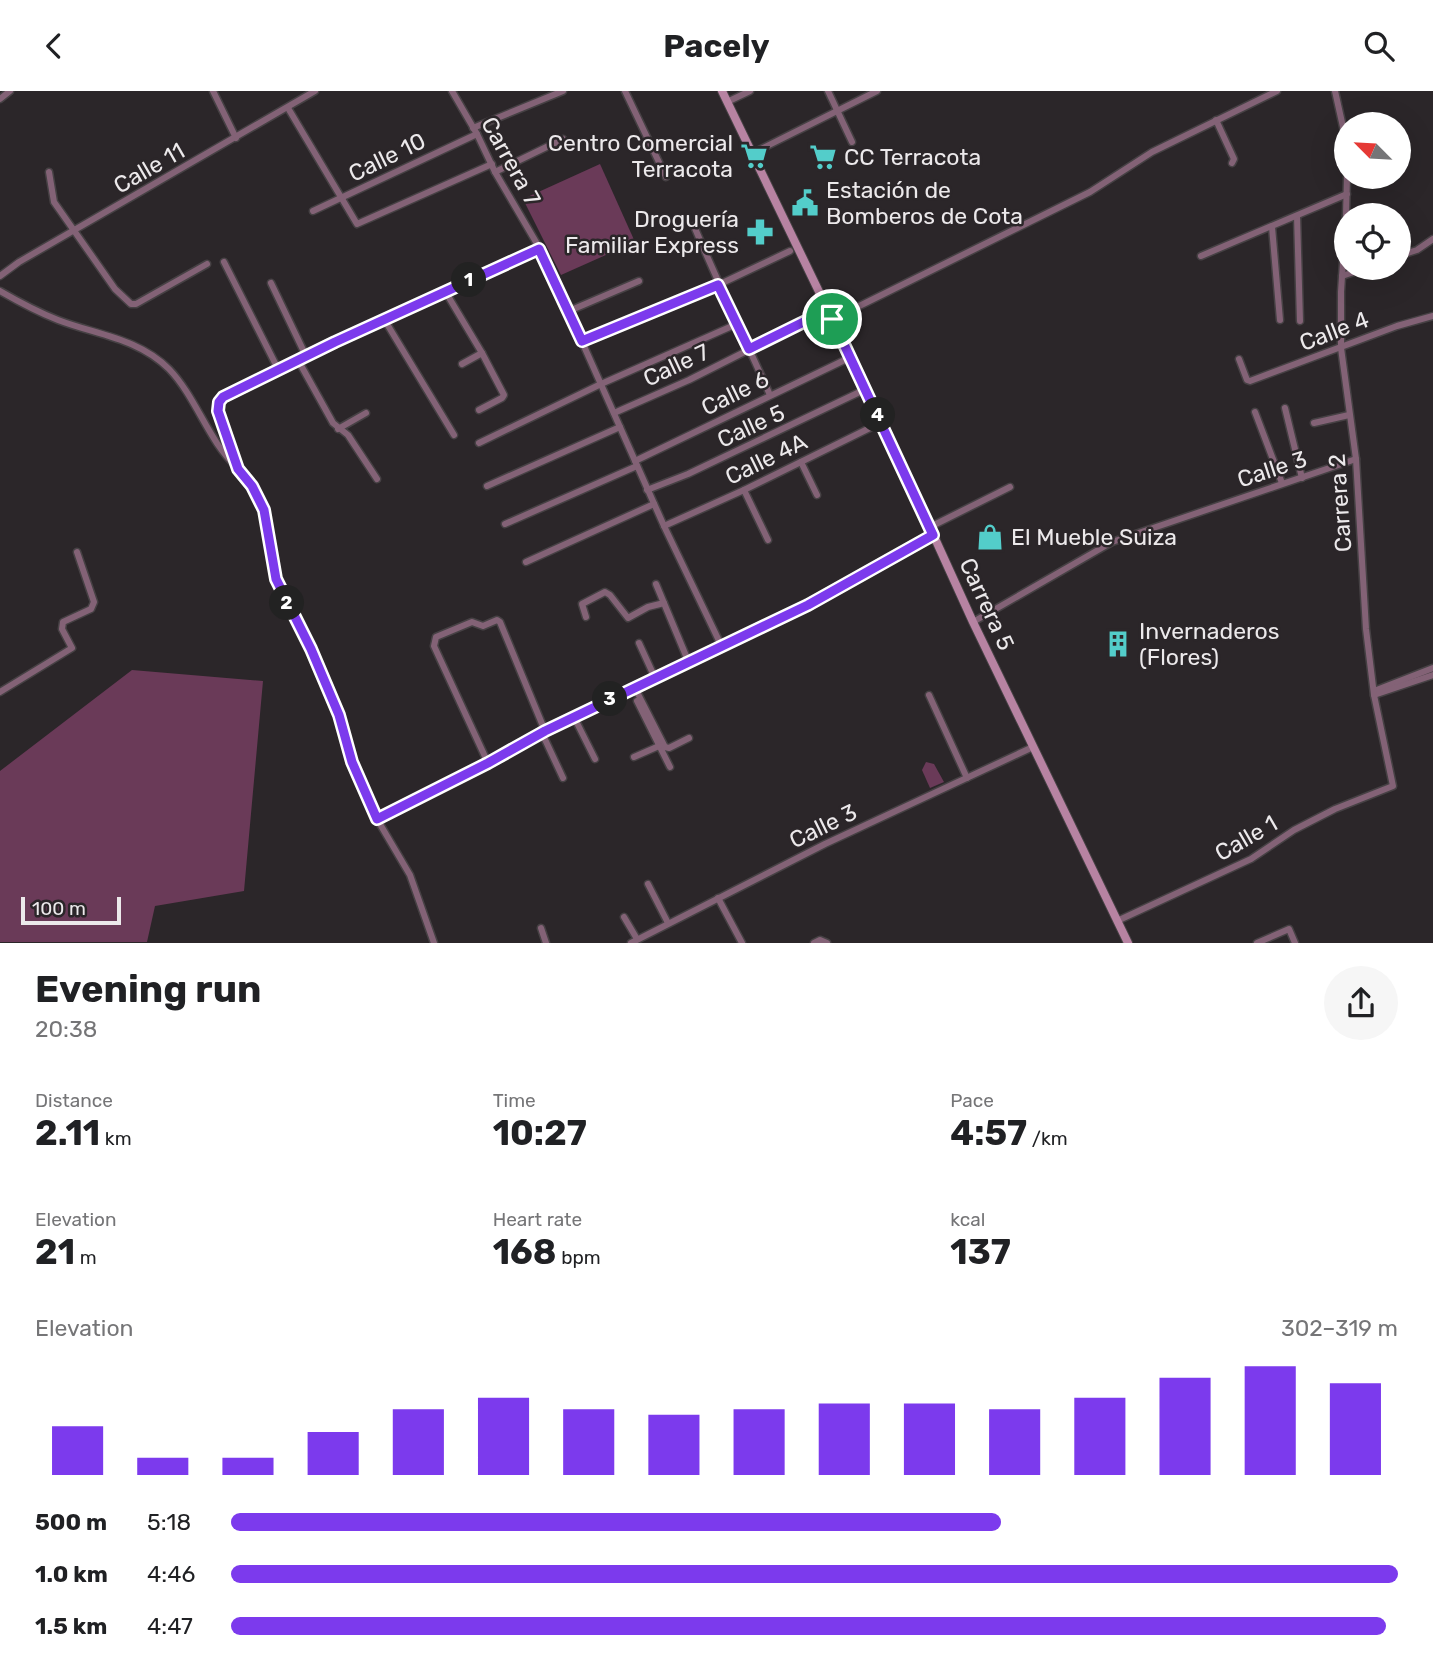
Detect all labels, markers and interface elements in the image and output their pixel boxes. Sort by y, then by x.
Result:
icon: back [35,27,73,65]
text: Pacely [663,27,770,65]
icon: search [1360,27,1398,65]
street label: Carrera 7 [475,112,547,210]
north arrow [1334,112,1410,189]
map controls [1334,112,1411,280]
street label: Calle 10 [344,126,430,188]
place label: Centro Comercial Terracota [548,129,733,183]
street label: Calle 11 [108,137,190,199]
supermarket icon: Centro Comercial Terracota [739,141,769,171]
supermarket icon: CC Terracota [808,142,838,172]
place label: CC Terracota [844,143,981,171]
place label: Estación de Bomberos de Cota [826,176,1023,230]
public building icon: Estación de Bomberos de Cota [790,188,820,218]
button: locate [1334,203,1411,280]
place label: Droguería Familiar Express [565,205,739,259]
pharmacy icon: Droguería Familiar Express [745,217,775,247]
pin: 1 [452,263,486,297]
text: 1 [464,268,473,291]
pin [802,289,862,349]
icon: arrive [813,300,851,338]
street label: Calle 4 [1295,305,1373,357]
street label: Calle 7 [639,338,714,392]
street label: Calle 6 [697,365,773,421]
pin: 4 [860,397,896,433]
street label: Calle 5 [713,398,789,454]
text: 4 [871,403,884,426]
street label: Calle 4A [721,427,811,491]
street label: Calle 3 [1234,445,1310,493]
street label: Carrera 2 [1323,453,1357,553]
shop icon: El Mueble Suiza [975,522,1005,552]
place label: El Mueble Suiza [1011,523,1177,551]
street label: Carrera 5 [953,553,1021,655]
pin: 2 [270,585,304,621]
text: 2 [280,591,293,614]
place label: Invernaderos (Flores) [1139,617,1279,671]
building icon: Invernaderos (Flores) [1103,629,1133,659]
pin: 3 [592,681,628,717]
text: 3 [603,687,616,710]
street label: Calle 3 [785,798,861,854]
street label: Calle 1 [1210,809,1282,867]
scale bar [21,893,121,925]
text: 100 m [32,897,86,920]
text: Evening run [35,966,261,1012]
button: share [1324,966,1398,1040]
text: 20:38 [35,1015,97,1043]
text: Distance [35,1089,113,1112]
text: Time [493,1089,536,1112]
text: Pace [950,1089,994,1112]
text: 2.11 [35,1112,100,1154]
text: 10:27 [493,1112,587,1154]
text: 4:57 [950,1112,1027,1154]
text: km [100,1127,132,1150]
text: /km [1027,1127,1068,1150]
text: Elevation [35,1208,116,1231]
text: Heart rate [493,1208,582,1231]
text: kcal [950,1208,985,1231]
text: 21 [35,1231,75,1273]
text: 168 [493,1231,557,1273]
text: 137 [950,1231,1011,1273]
text: m [75,1246,97,1269]
text: bpm [557,1246,601,1269]
text: Elevation [35,1314,134,1342]
text: 302–319 m [1281,1314,1398,1342]
text: 500 m [35,1508,107,1536]
text: 5:18 [147,1508,191,1536]
text: 1.0 km [35,1560,108,1588]
text: 4:46 [147,1560,195,1588]
text: 1.5 km [35,1612,107,1640]
text: 4:47 [147,1612,193,1640]

